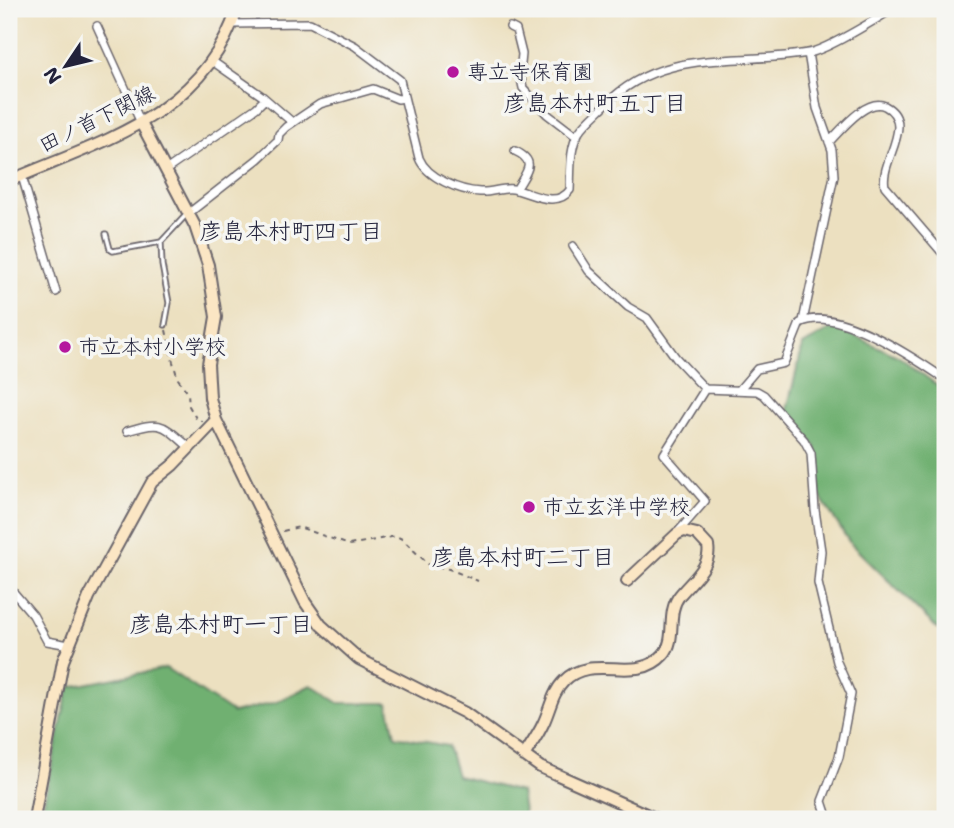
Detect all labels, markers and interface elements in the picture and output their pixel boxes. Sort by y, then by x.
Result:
north arrow [32,32,102,102]
place label: 専立寺保育園 [467,58,593,86]
text: N [38,62,67,89]
marker: 専立寺保育園 [445,64,461,80]
street label: 田ノ首下関線 [34,79,160,159]
district label: 彦島本村町五丁目 [503,88,687,118]
district label: 彦島本村町四丁目 [199,216,383,246]
place label: 市立本村小学校 [79,333,226,361]
marker: 市立本村小学校 [57,339,73,355]
place label: 市立玄洋中学校 [543,493,690,521]
marker: 市立玄洋中学校 [521,499,537,515]
district label: 彦島本村町二丁目 [431,542,615,572]
district label: 彦島本村町一丁目 [129,609,313,639]

